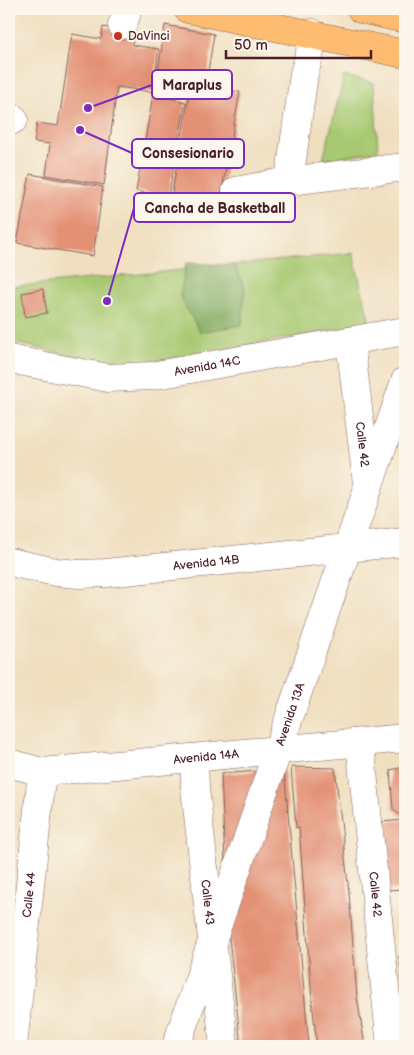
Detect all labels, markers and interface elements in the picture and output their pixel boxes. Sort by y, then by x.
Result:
scale bar [226,28,372,60]
place label: DaVinci [128,29,170,44]
marker: DaVinci [112,30,124,42]
text: 50 m [234,36,268,55]
callout: Maraplus [152,70,232,99]
text: Maraplus [162,77,222,94]
callout: Consesionario [132,139,244,168]
text: Consesionario [142,145,234,162]
callout: Cancha de Basketball [134,193,295,222]
text: Cancha de Basketball [145,200,285,217]
street label: Avenida 14C [173,353,242,380]
street label: Calle 42 [352,421,372,468]
street label: Avenida 14B [172,552,240,574]
street label: Avenida 13A [273,680,309,748]
street label: Avenida 14A [173,747,240,768]
street label: Calle 44 [20,871,39,918]
street label: Calle 42 [365,871,385,918]
street label: Calle 43 [197,879,217,926]

